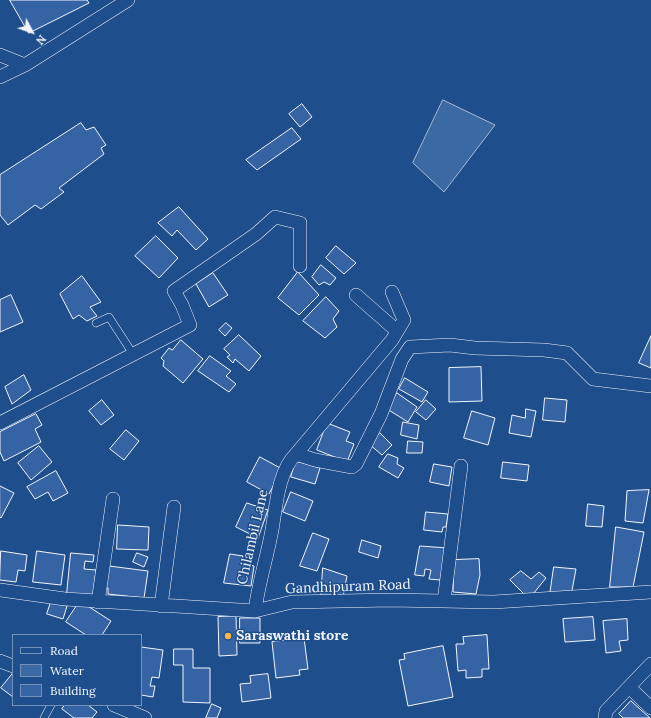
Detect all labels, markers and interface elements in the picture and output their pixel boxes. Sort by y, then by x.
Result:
north arrow [12,12,52,52]
text: N [33,32,49,48]
street label: Chilambil Lane [234,488,272,586]
street label: Gandhipuram Road [285,576,411,598]
place label: Saraswathi store [236,628,348,644]
marker: Saraswathi store [223,631,233,641]
legend [12,634,142,706]
text: Road [50,643,78,658]
text: Water [50,663,84,678]
text: Building [50,683,96,698]

